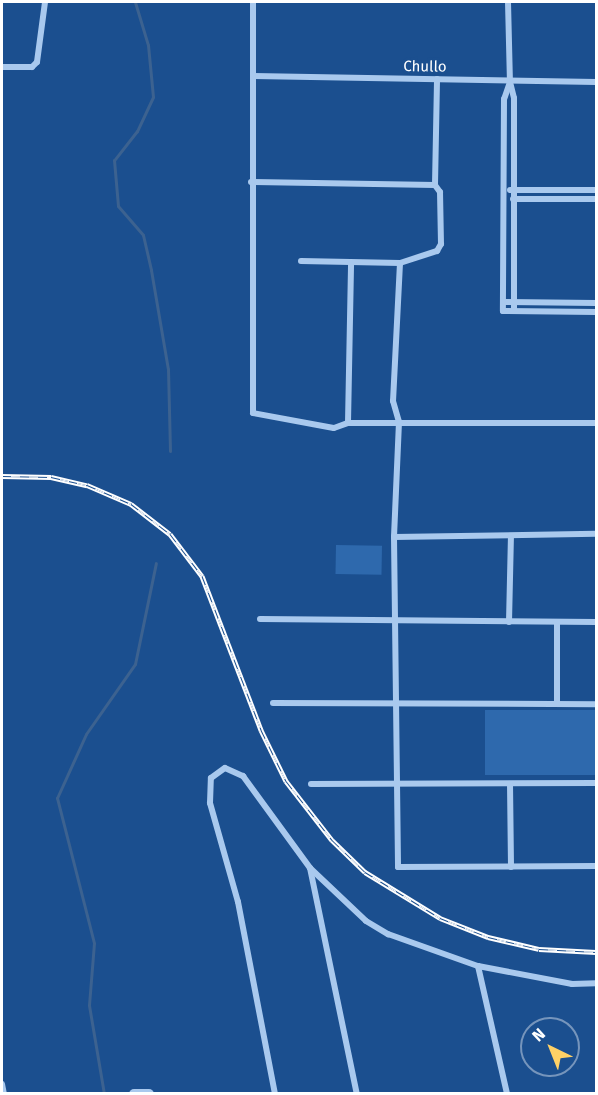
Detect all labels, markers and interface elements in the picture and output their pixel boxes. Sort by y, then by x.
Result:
street label: Chullo [403,58,447,76]
north arrow [520,1017,580,1077]
text: N [528,1024,549,1046]

